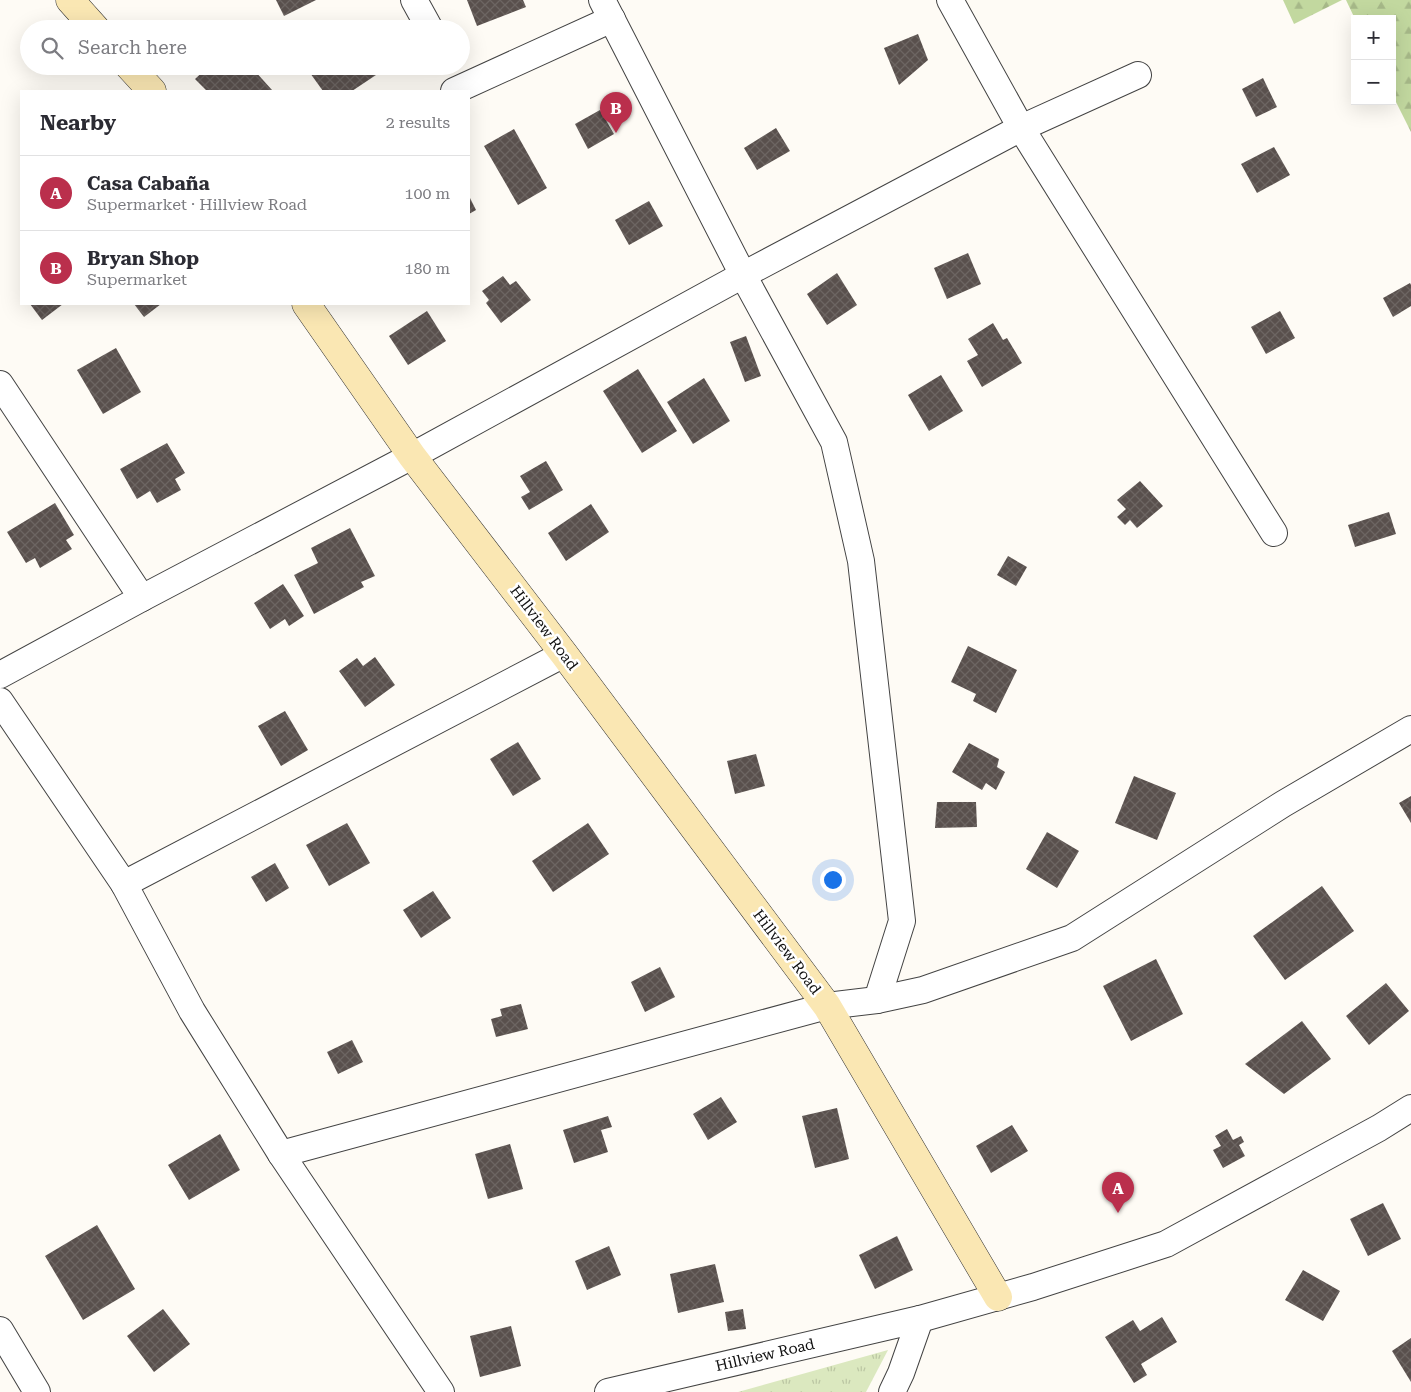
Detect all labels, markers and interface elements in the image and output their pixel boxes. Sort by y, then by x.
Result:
map controls [1351,15,1396,105]
button: + [1351,15,1396,60]
search box [20,20,470,75]
icon: search [38,34,66,62]
text: Search here [78,36,187,59]
button: − [1351,60,1396,105]
pin: B [600,92,632,133]
text: Nearby [40,111,116,135]
text: 2 results [386,113,450,132]
text: Casa Cabaña [87,172,210,195]
text: A [50,184,62,203]
text: 100 m [404,184,450,203]
text: Supermarket · Hillview Road [87,195,307,214]
text: Bryan Shop [87,247,199,270]
text: B [50,259,62,278]
text: 180 m [404,259,450,278]
text: Supermarket [87,270,187,289]
street label: Hillview Road [506,582,582,674]
your location [820,867,846,893]
street label: Hillview Road [749,906,825,998]
pin: A [1102,1172,1134,1213]
street label: Hillview Road [714,1335,817,1375]

